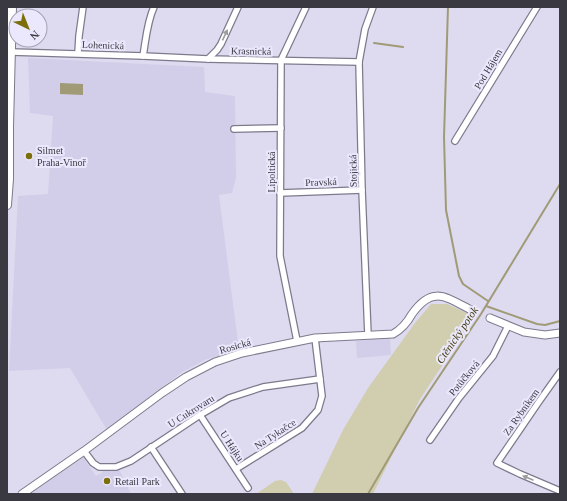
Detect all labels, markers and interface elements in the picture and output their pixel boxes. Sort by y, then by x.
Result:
north arrow [8,8,48,48]
text: N [28,28,42,42]
one-way arrow [222,29,228,40]
street label: Lohenická [82,39,125,51]
street label: Krasnická [231,45,272,57]
street label: Pod Hájem [472,47,504,91]
place label: Silmet Praha-Vinoř [37,145,86,168]
marker: Silmet Praha-Vinoř [24,151,34,161]
street label: Lipoltická [266,151,277,193]
street label: Stojická [347,154,359,187]
street label: Pravská [305,176,338,188]
water label: Ctěnický potok [434,304,481,366]
street label: Rosická [218,336,253,356]
street label: Potůčková [446,358,482,398]
street label: Za Rybníkem [501,386,541,437]
street label: U Cukrovaru [166,392,216,430]
street label: Na Tykačce [252,416,298,451]
street label: U Hájku [218,429,246,463]
one-way arrow [522,474,534,480]
marker: Retail Park [102,476,112,486]
place label: Retail Park [115,476,160,487]

